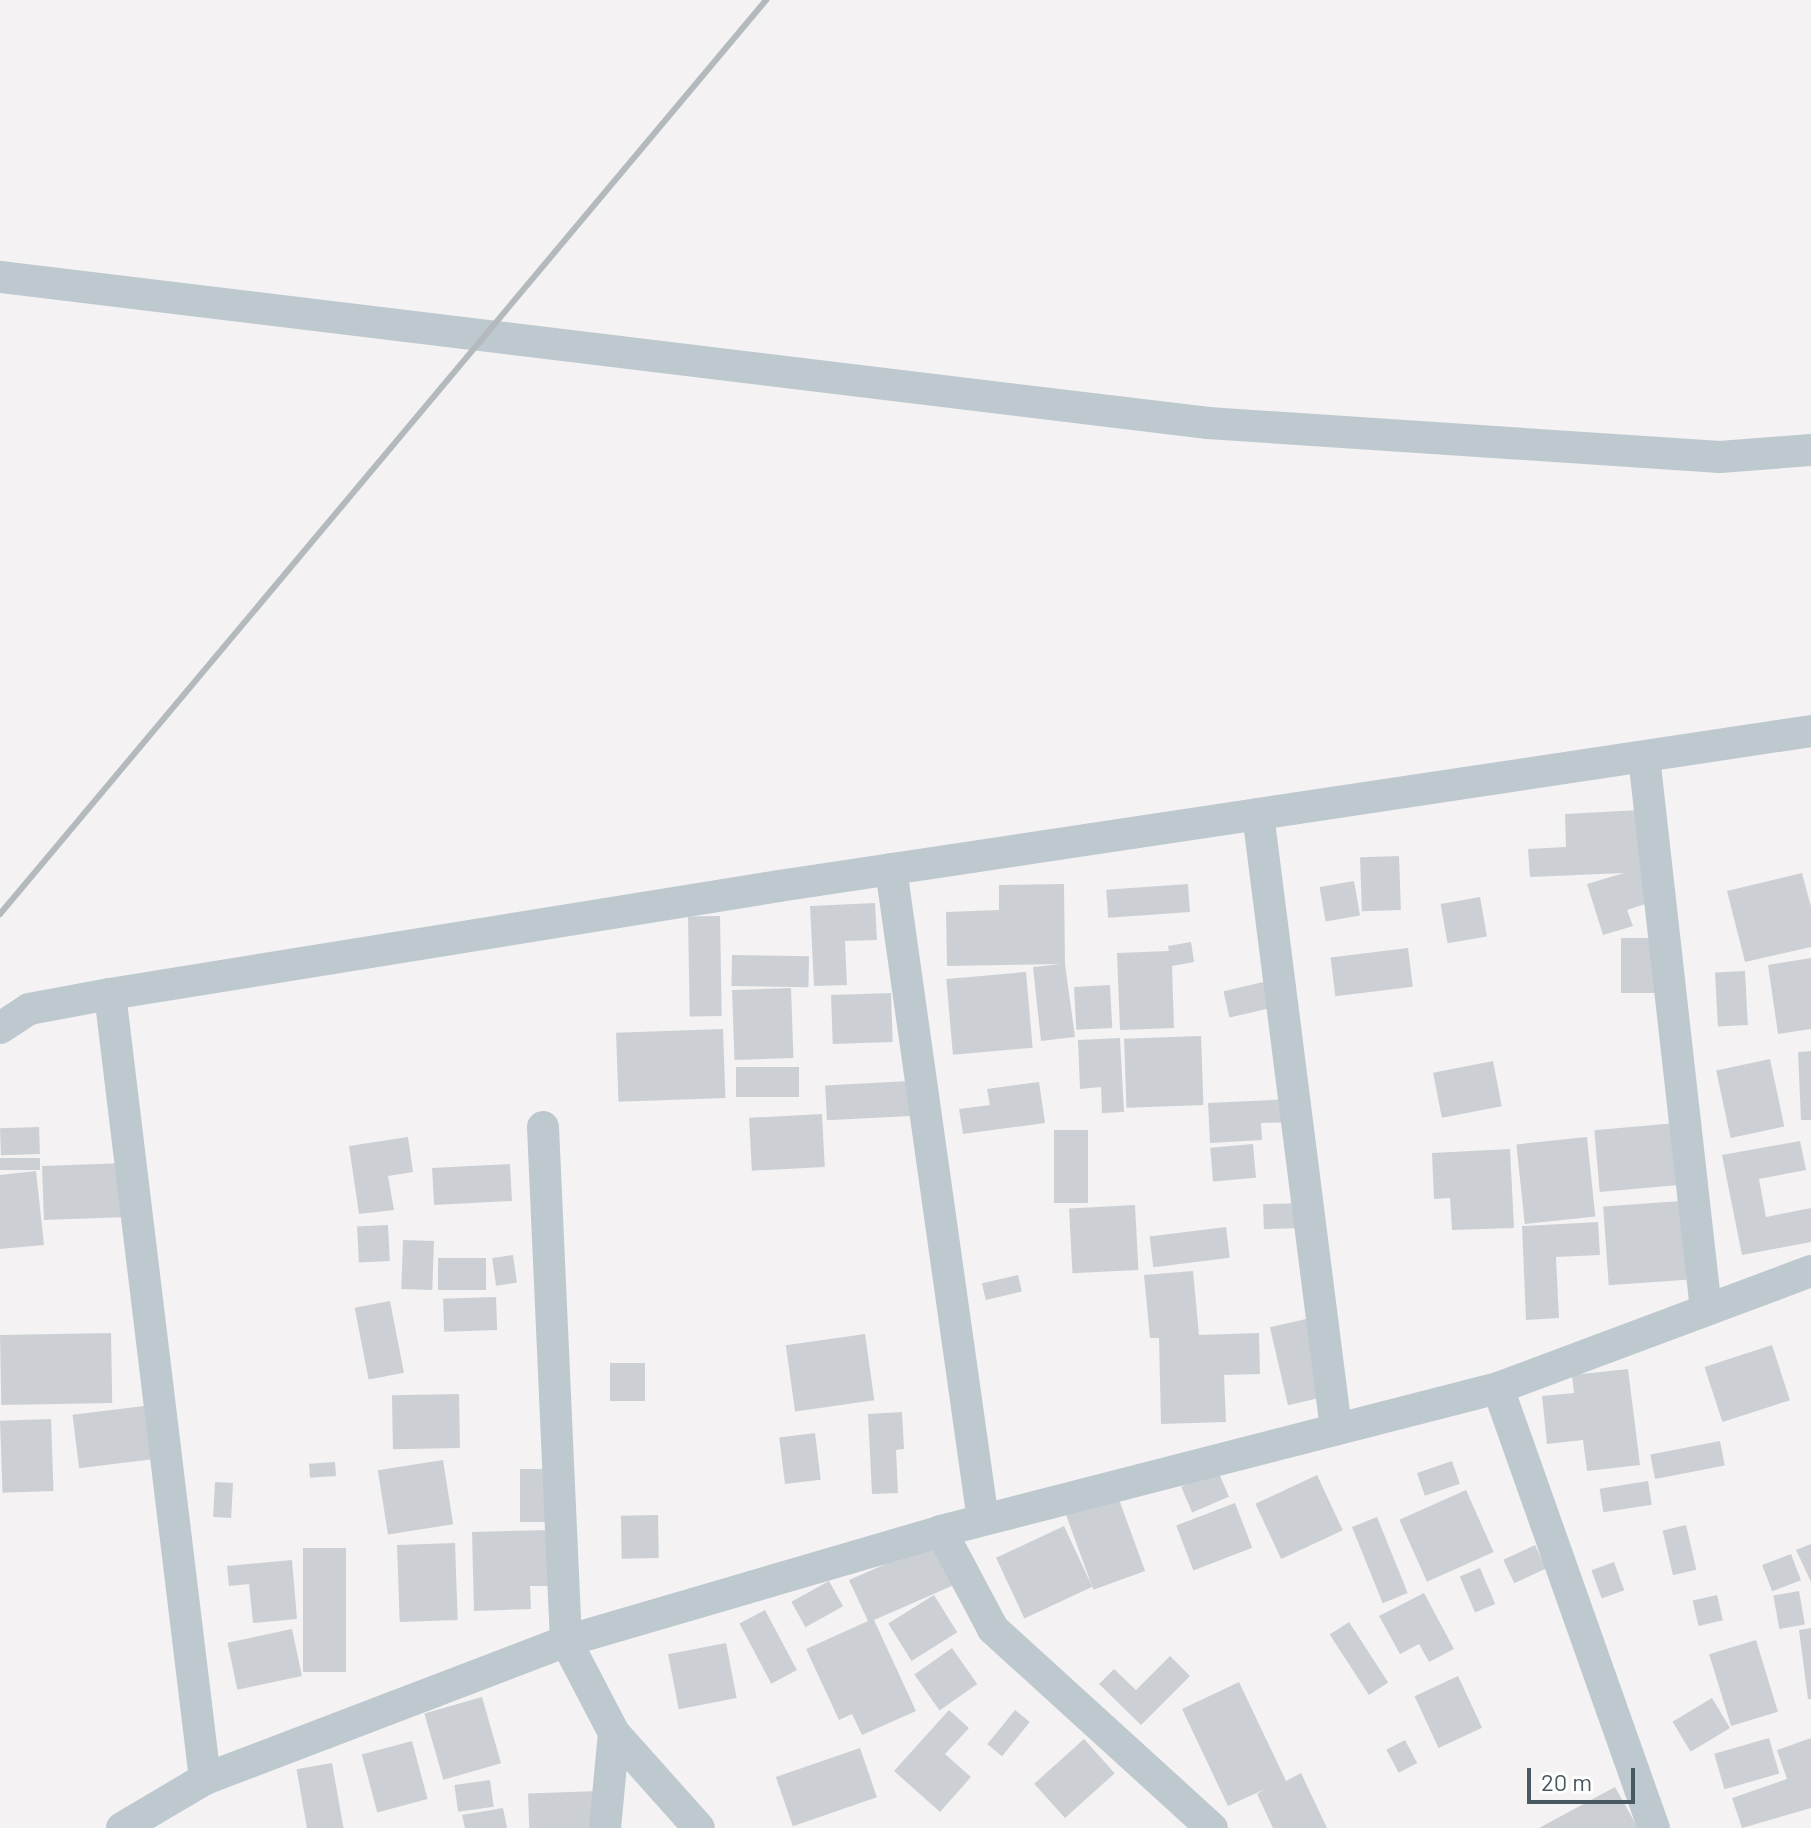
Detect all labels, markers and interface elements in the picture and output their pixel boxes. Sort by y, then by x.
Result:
scale bar [1531,1752,1639,1802]
text: 20 m [1541,1767,1592,1796]

